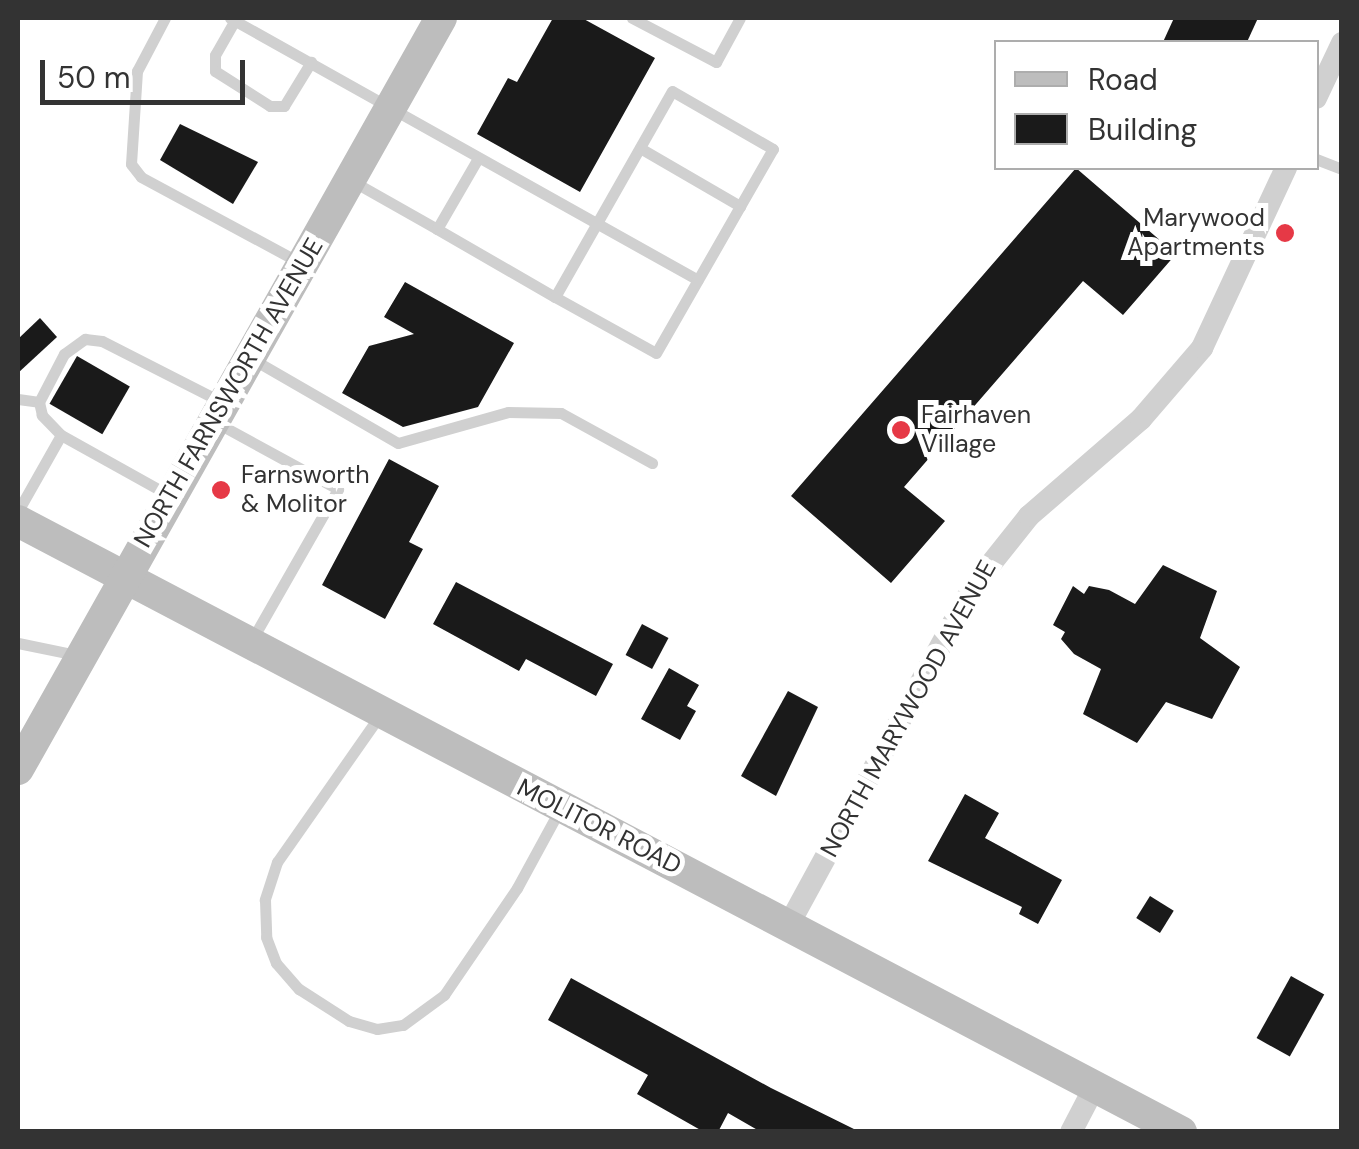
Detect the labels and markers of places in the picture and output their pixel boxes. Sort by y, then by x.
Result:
place label: Marywood Apartments [1127,204,1265,263]
marker: Marywood Apartments [1274,222,1296,244]
place label: Fairhaven Village [921,401,1031,460]
marker: Fairhaven Village [890,419,912,441]
place label: Farnsworth & Molitor [241,461,370,520]
marker: Farnsworth & Molitor [210,479,232,501]

